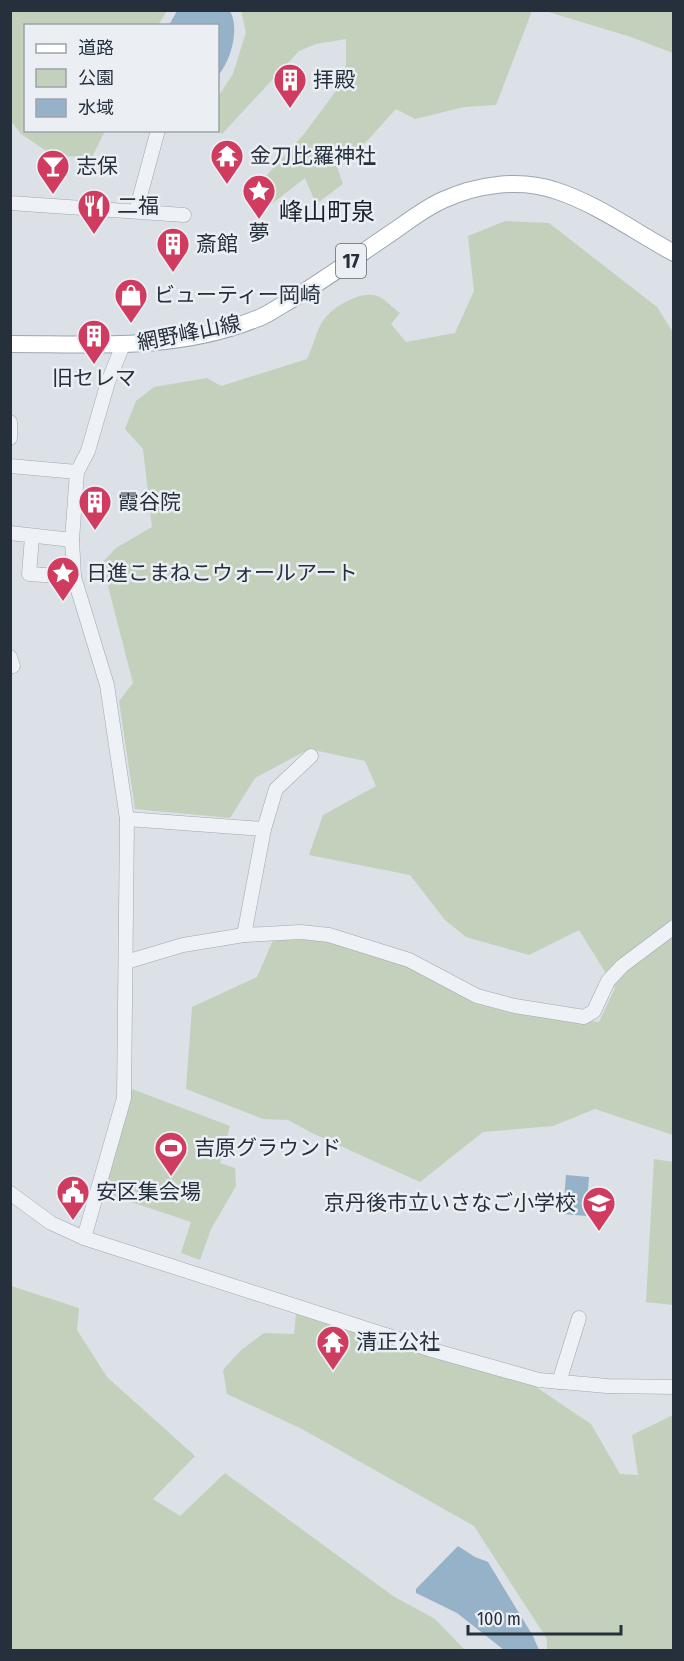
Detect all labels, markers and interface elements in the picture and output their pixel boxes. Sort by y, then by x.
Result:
legend [24,24,219,132]
text: 道路 [78,37,114,59]
building icon: 拝殿 [272,62,308,109]
text: 公園 [78,67,114,89]
place label: 拝殿 [313,67,355,93]
text: 水域 [78,97,114,119]
temple icon: 金刀比羅神社 [209,138,245,185]
place label: 金刀比羅神社 [250,143,376,169]
bar icon: 志保 [35,148,71,195]
place label: 志保 [76,153,118,179]
place icon: 夢 [241,173,277,220]
restaurant icon: 二福 [76,188,112,235]
place label: 二福 [117,193,159,219]
district label: 峰山町泉 [279,198,375,226]
place label: 夢 [249,220,270,246]
building icon: 斎館 [155,226,191,273]
place label: 斎館 [196,231,238,257]
road number: 17 [336,244,366,278]
shop icon: ビューティー岡崎 [113,277,149,324]
place label: ビューティー岡崎 [154,282,321,308]
street label: 網野峰山線 [135,310,243,356]
building icon: 旧セレマ [76,318,112,365]
place label: 旧セレマ [52,365,136,391]
building icon: 霞谷院 [77,484,113,531]
place label: 霞谷院 [118,489,181,515]
place icon: 日進こまねこウォールアート [45,555,81,602]
place label: 日進こまねこウォールアート [86,560,358,586]
sports icon: 吉原グラウンド [153,1130,189,1177]
place label: 吉原グラウンド [194,1135,341,1161]
public building icon: 安区集会場 [55,1174,91,1221]
place label: 安区集会場 [96,1179,201,1205]
school or university icon: 京丹後市立いさなご小学校 [581,1185,617,1232]
place label: 京丹後市立いさなご小学校 [324,1190,576,1216]
temple icon: 清正公社 [315,1324,351,1371]
place label: 清正公社 [356,1329,440,1355]
scale bar [468,1598,621,1636]
text: 100 m [477,1608,521,1630]

